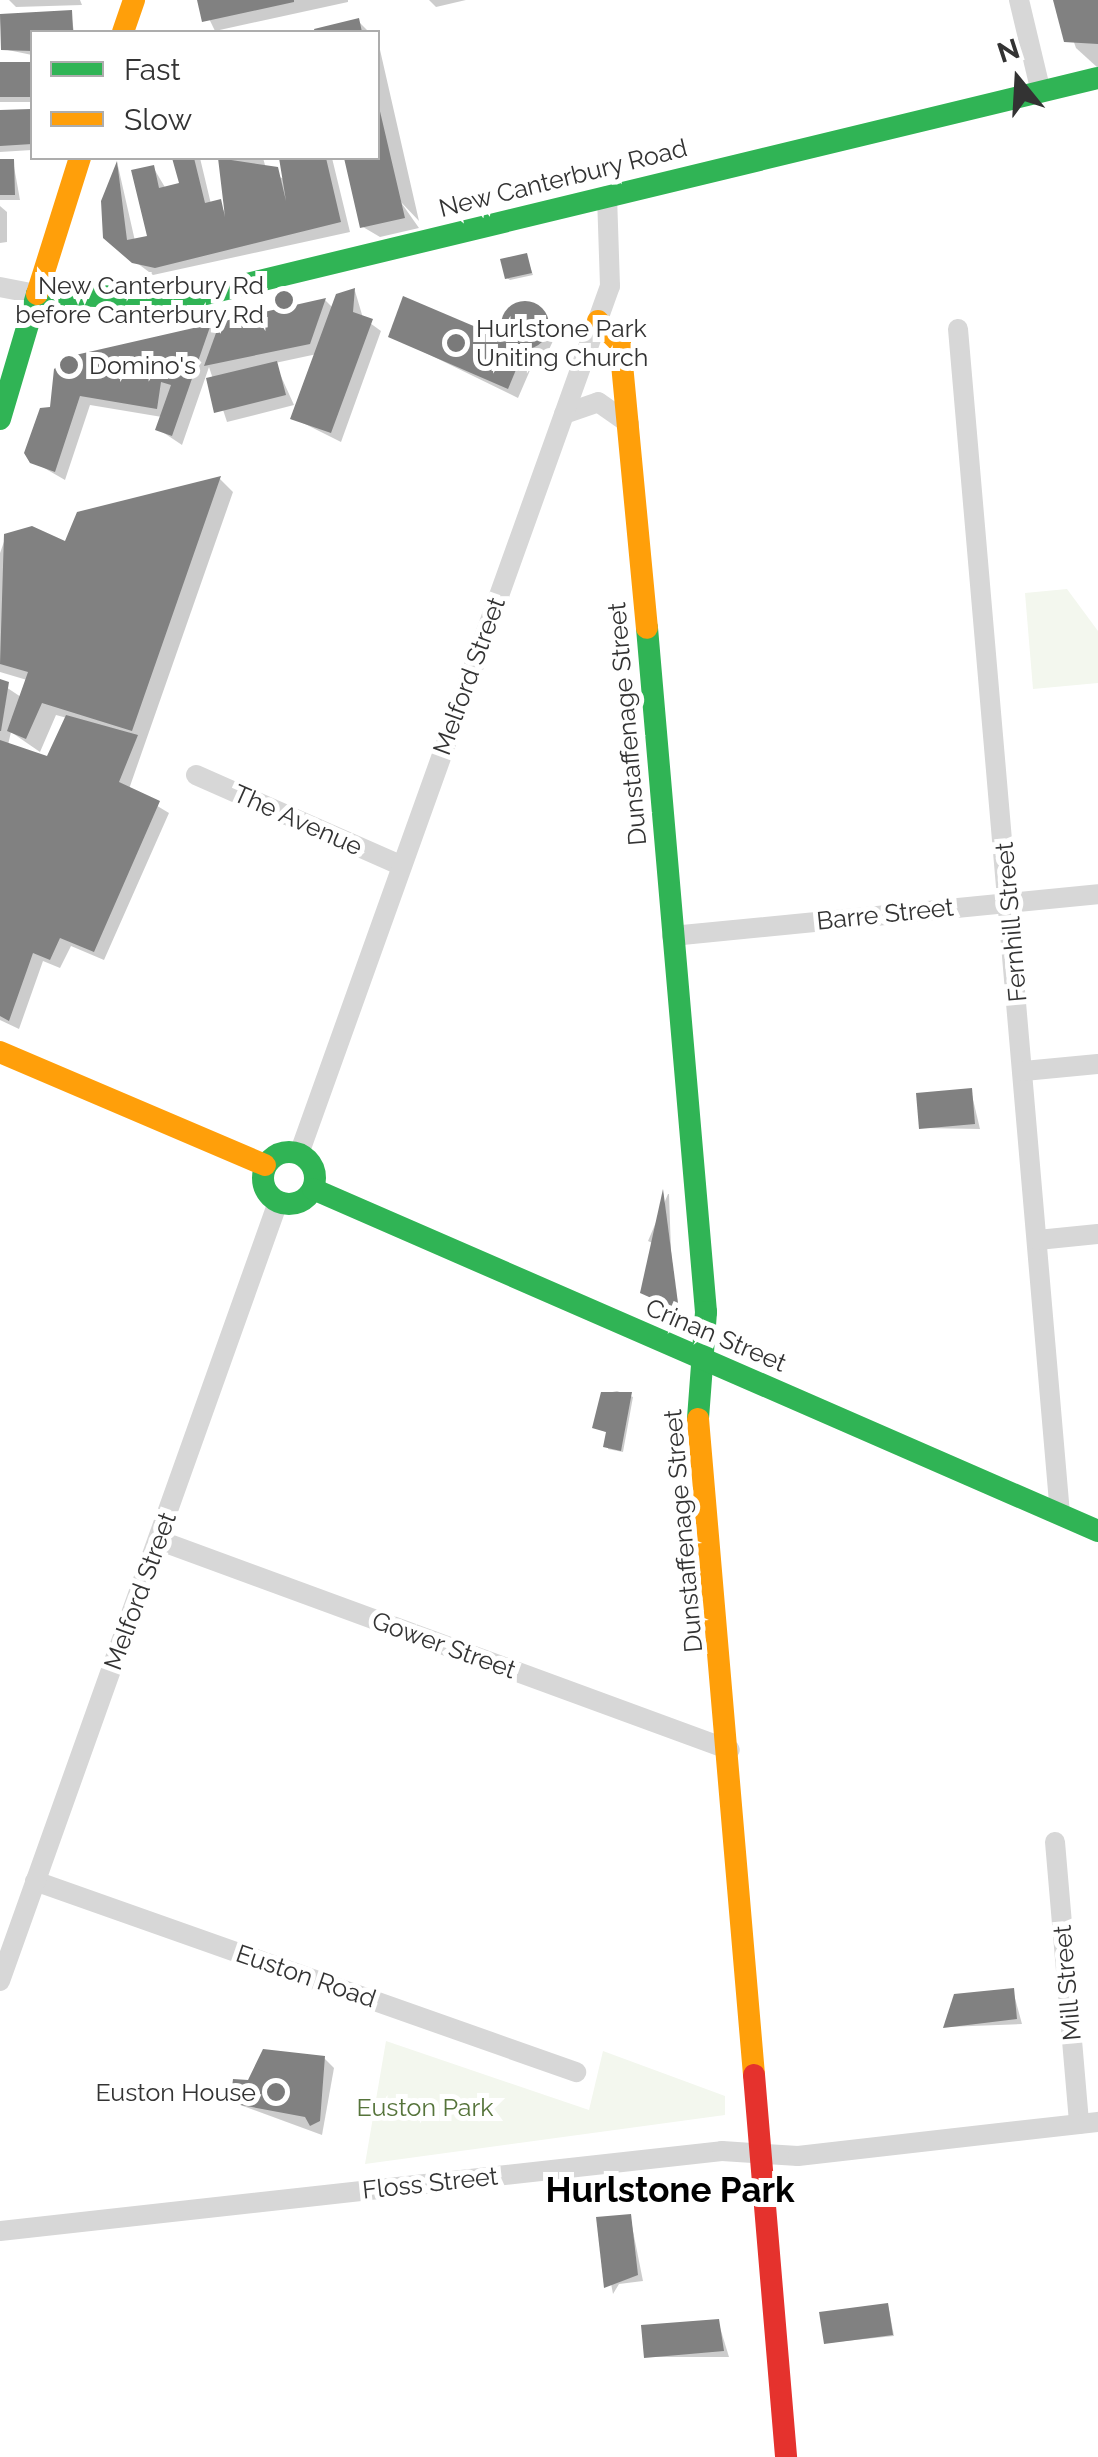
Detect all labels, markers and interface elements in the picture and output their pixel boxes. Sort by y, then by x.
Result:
legend [30,30,380,160]
north arrow [968,30,1068,130]
text: N [993,32,1024,70]
text: Fast [124,52,181,87]
text: Slow [124,102,192,137]
street label: New Canterbury Road [435,132,691,224]
place label: New Canterbury Rd before Canterbury Rd [15,271,264,330]
marker: New Canterbury Rd before Canterbury Rd [273,289,295,311]
place label: Hurlstone Park Uniting Church [476,314,648,373]
marker: Hurlstone Park Uniting Church [445,332,467,354]
place label: Domino's [89,350,196,380]
marker: Domino's [58,354,80,376]
street label: Melford Street [427,593,511,759]
street label: Dunstaffenage Street [601,601,653,847]
street label: The Avenue [229,778,367,862]
street label: Fernhill Street [989,840,1033,1004]
street label: Barre Street [815,892,955,936]
street label: Crinan Street [641,1292,791,1378]
street label: Dunstaffenage Street [657,1408,709,1654]
street label: Melford Street [98,1508,182,1674]
street label: Gower Street [368,1605,520,1685]
street label: Mill Street [1047,1924,1087,2042]
street label: Euston Road [232,1938,380,2014]
place label: Euston House [95,2077,256,2107]
marker: Euston House [265,2081,287,2103]
park label: Euston Park [357,2092,493,2122]
street label: Floss Street [361,2161,499,2205]
district label: Hurlstone Park [545,2169,795,2211]

